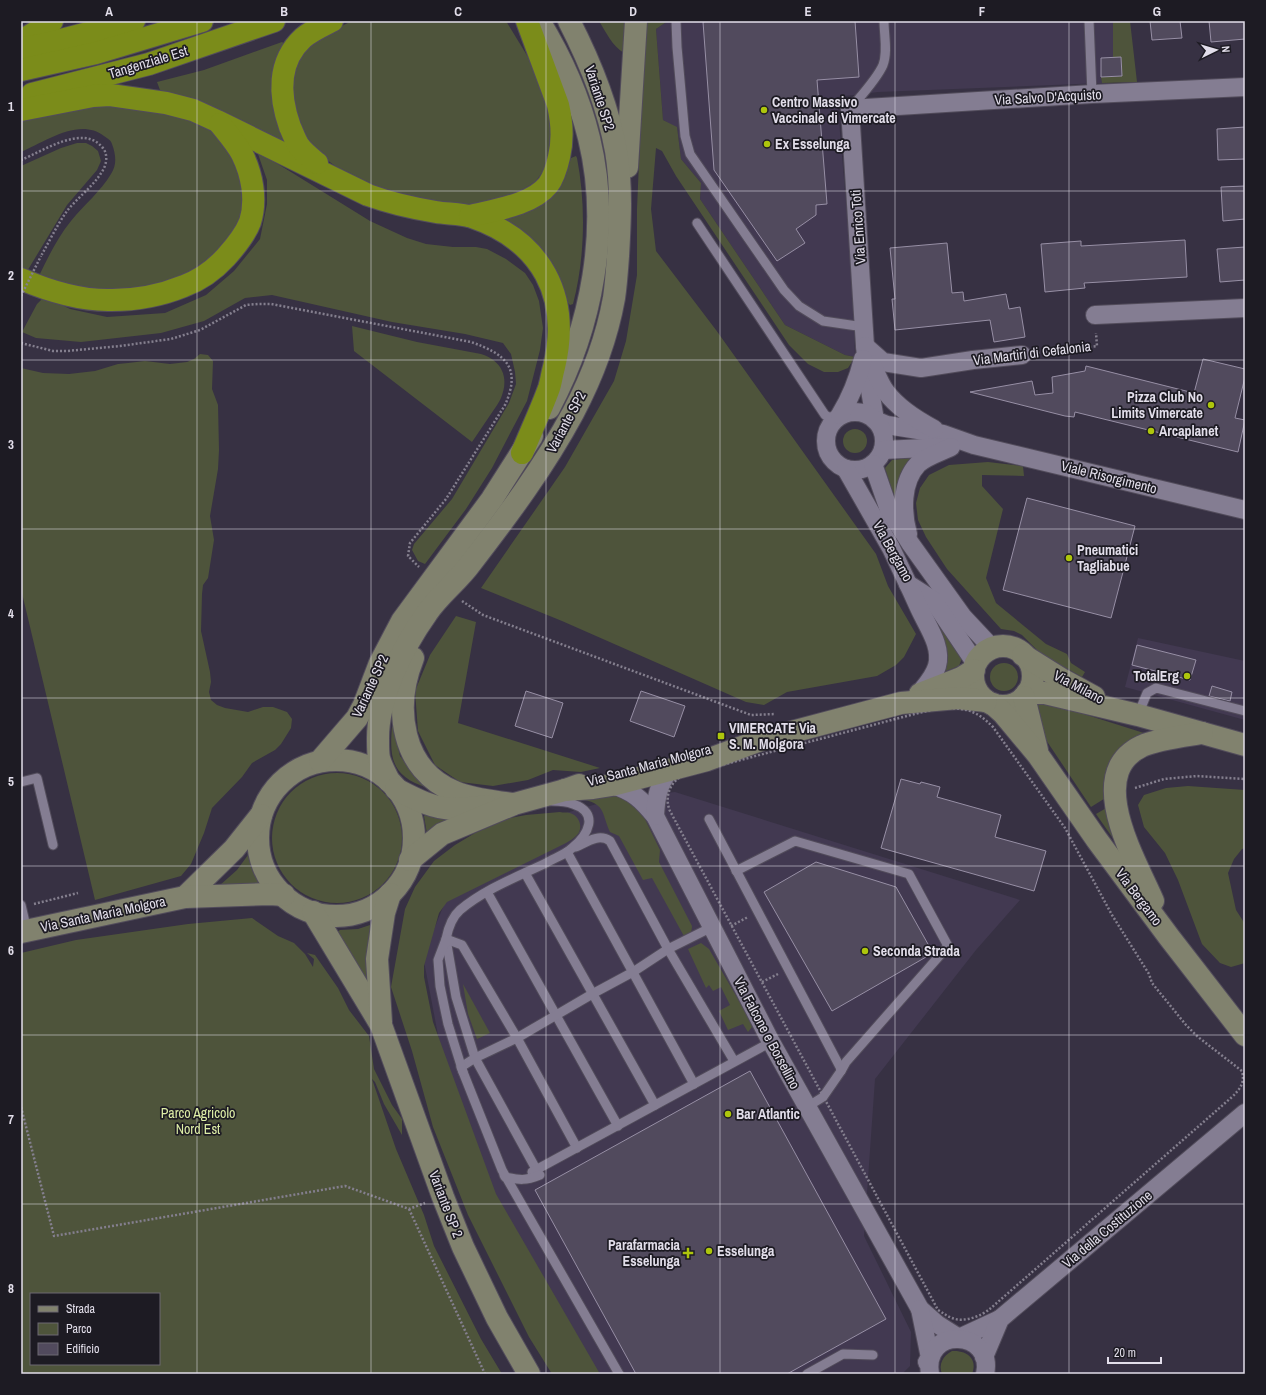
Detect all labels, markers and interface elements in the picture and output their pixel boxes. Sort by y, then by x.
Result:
text: A [105,3,113,20]
text: B [280,3,288,20]
text: C [454,3,462,20]
text: D [629,3,637,20]
text: E [804,3,812,20]
text: F [979,3,986,20]
text: G [1153,3,1161,20]
north arrow [1196,30,1236,70]
street label: Tangenziale Est [106,41,190,83]
text: N [1219,45,1233,53]
street label: Variante SP2 [581,63,619,133]
street label: Via Salvo D'Acquisto [994,85,1102,109]
place label: Centro Massivo Vaccinale di Vimercate [772,93,896,127]
text: 1 [8,98,14,115]
marker: Centro Massivo Vaccinale di Vimercate [759,105,769,115]
place label: Ex Esselunga [775,135,850,153]
marker: Ex Esselunga [762,139,772,149]
street label: Via Enrico Toti [846,189,870,265]
text: 2 [8,267,14,284]
street label: Via Martiri di Cefalonia [972,337,1093,369]
street label: Variante SP2 [542,388,590,456]
place label: Pizza Club No Limits Vimercate [1111,388,1203,422]
marker: Pizza Club No Limits Vimercate [1206,400,1216,410]
place label: Arcaplanet [1159,422,1219,440]
marker: Arcaplanet [1146,426,1156,436]
text: 3 [8,436,14,453]
street label: Viale Risorgimento [1059,456,1159,498]
street label: Via Bergamo [869,517,917,585]
place label: Pneumatici Tagliabue [1077,541,1138,575]
marker: Pneumatici Tagliabue [1064,553,1074,563]
text: 4 [8,605,14,622]
street label: Variante SP2 [348,652,392,720]
street label: Via Milano [1051,666,1107,708]
place label: TotalErg [1133,667,1179,685]
marker: TotalErg [1182,671,1192,681]
place label: VIMERCATE Via S. M. Molgora [729,719,817,753]
marker: VIMERCATE Via S. M. Molgora [716,731,726,741]
street label: Via Santa Maria Molgora [585,740,713,790]
text: 5 [8,773,14,790]
street label: Via Bergamo [1112,865,1166,929]
street label: Via Santa Maria Molgora [39,892,168,936]
text: 6 [8,942,14,959]
place label: Seconda Strada [873,942,960,960]
marker: Seconda Strada [860,946,870,956]
street label: Via Falcone e Borsellino [730,974,804,1092]
park label: Parco Agricolo Nord Est [161,1104,235,1138]
place label: Bar Atlantic [736,1105,800,1123]
marker: Bar Atlantic [723,1109,733,1119]
text: 7 [8,1111,14,1128]
street label: Variante SP 2 [425,1168,467,1240]
street label: Via della Costituzione [1058,1186,1156,1272]
place label: Parafarmacia Esselunga [608,1236,681,1270]
place label: Esselunga [717,1242,775,1260]
marker: Esselunga [704,1246,714,1256]
marker: Parafarmacia Esselunga [683,1248,693,1258]
text: 8 [8,1280,14,1297]
legend [30,1293,160,1365]
text: Strada [66,1301,96,1317]
text: Parco [66,1321,92,1337]
scale bar [1108,1339,1161,1365]
text: Edificio [66,1341,99,1357]
text: 20 m [1114,1345,1136,1361]

